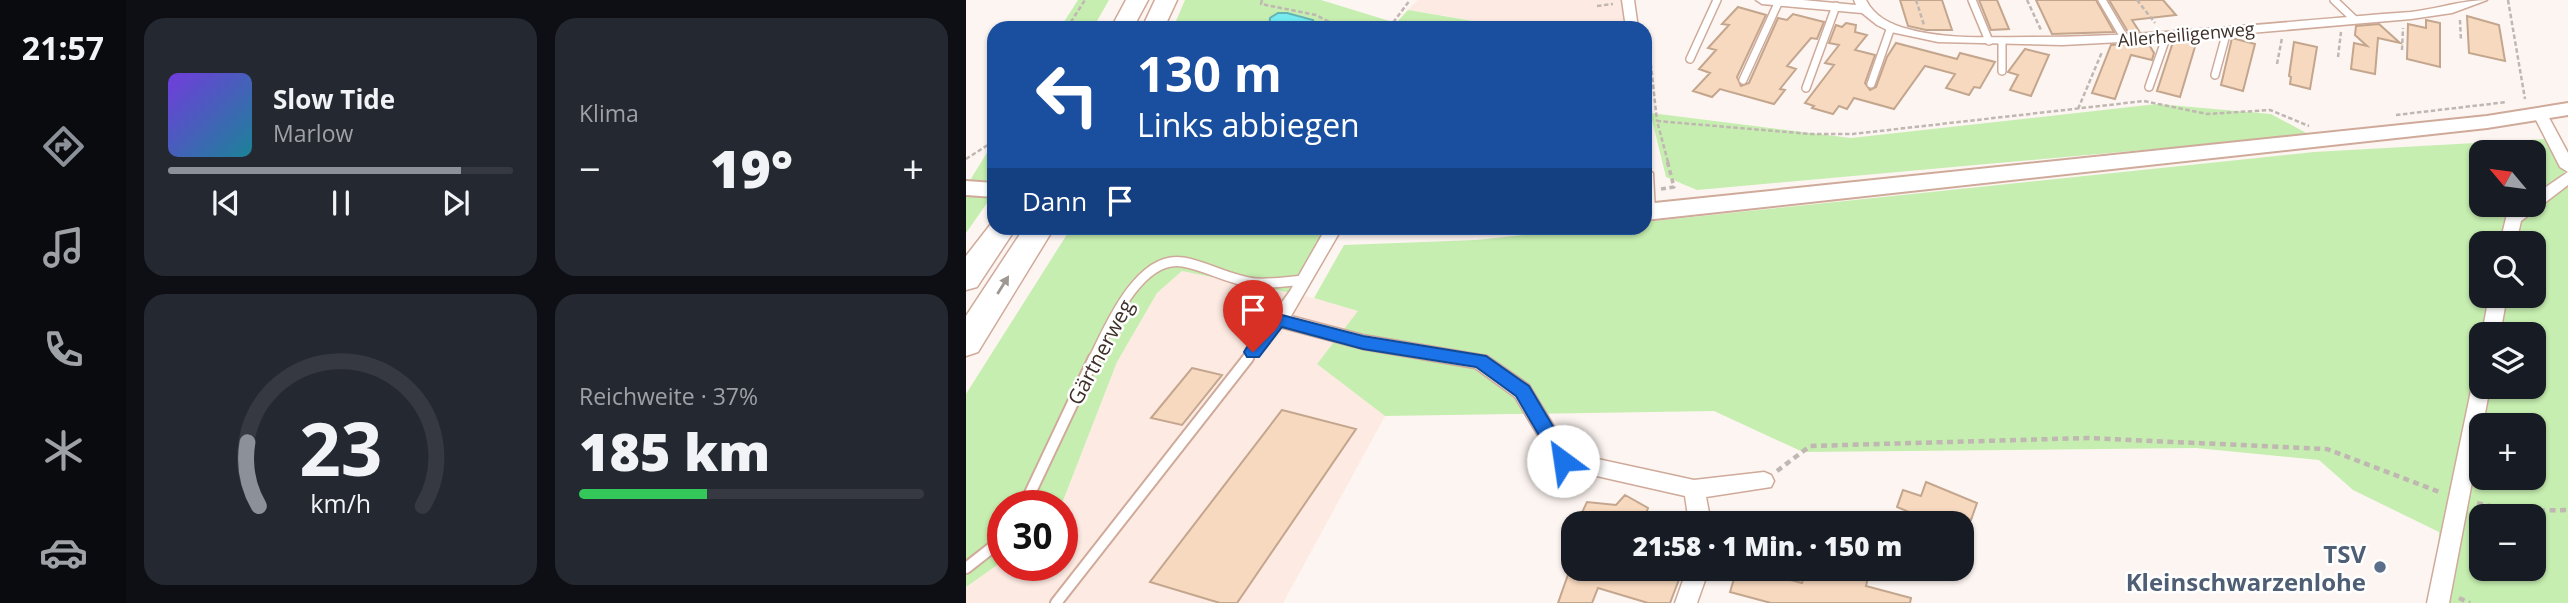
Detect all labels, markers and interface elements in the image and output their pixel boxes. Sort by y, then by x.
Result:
street label: Allerheiligenweg [2116,16,2256,52]
text: 21:57 [22,26,104,69]
text: 130 m [1137,40,1282,106]
icon: left [1022,49,1113,140]
text: Slow Tide [273,81,395,117]
text: Klima [579,97,639,129]
text: Links abbiegen [1137,103,1360,146]
text: Marlow [273,117,353,149]
icon: directions [39,122,88,171]
text: 19° [710,132,793,203]
north arrow [2469,140,2546,217]
map controls [2469,140,2546,581]
text: − [579,142,601,194]
text: + [902,142,924,194]
icon: arrive [1101,182,1139,220]
text: Dann [1022,183,1087,219]
icon: previous [207,184,245,222]
icon: pause [322,184,360,222]
icon: next [437,184,475,222]
icon: music [39,223,88,272]
button: search [2469,231,2546,308]
one-way arrow [996,276,1009,295]
pin [1223,280,1283,352]
icon: arrive [1234,291,1272,329]
street label: Gärtnerweg [1060,294,1140,410]
button: layers [2469,322,2546,399]
icon: phone [39,325,88,374]
text: Reichweite · 37% [579,380,758,412]
text: 23 [299,398,382,497]
button: + [2469,413,2546,490]
text: 185 km [579,415,770,486]
position arrow [1526,424,1600,498]
icon: climate [39,426,88,475]
text: km/h [310,485,371,519]
speed limit sign: 30 [987,490,1078,581]
button: − [2469,504,2546,581]
icon: car [39,528,88,577]
text: 21:58 · 1 Min. · 150 m [1633,528,1902,564]
place label: TSV Kleinschwarzenlohe [2126,537,2366,598]
marker: TSV Kleinschwarzenlohe [2372,559,2388,575]

